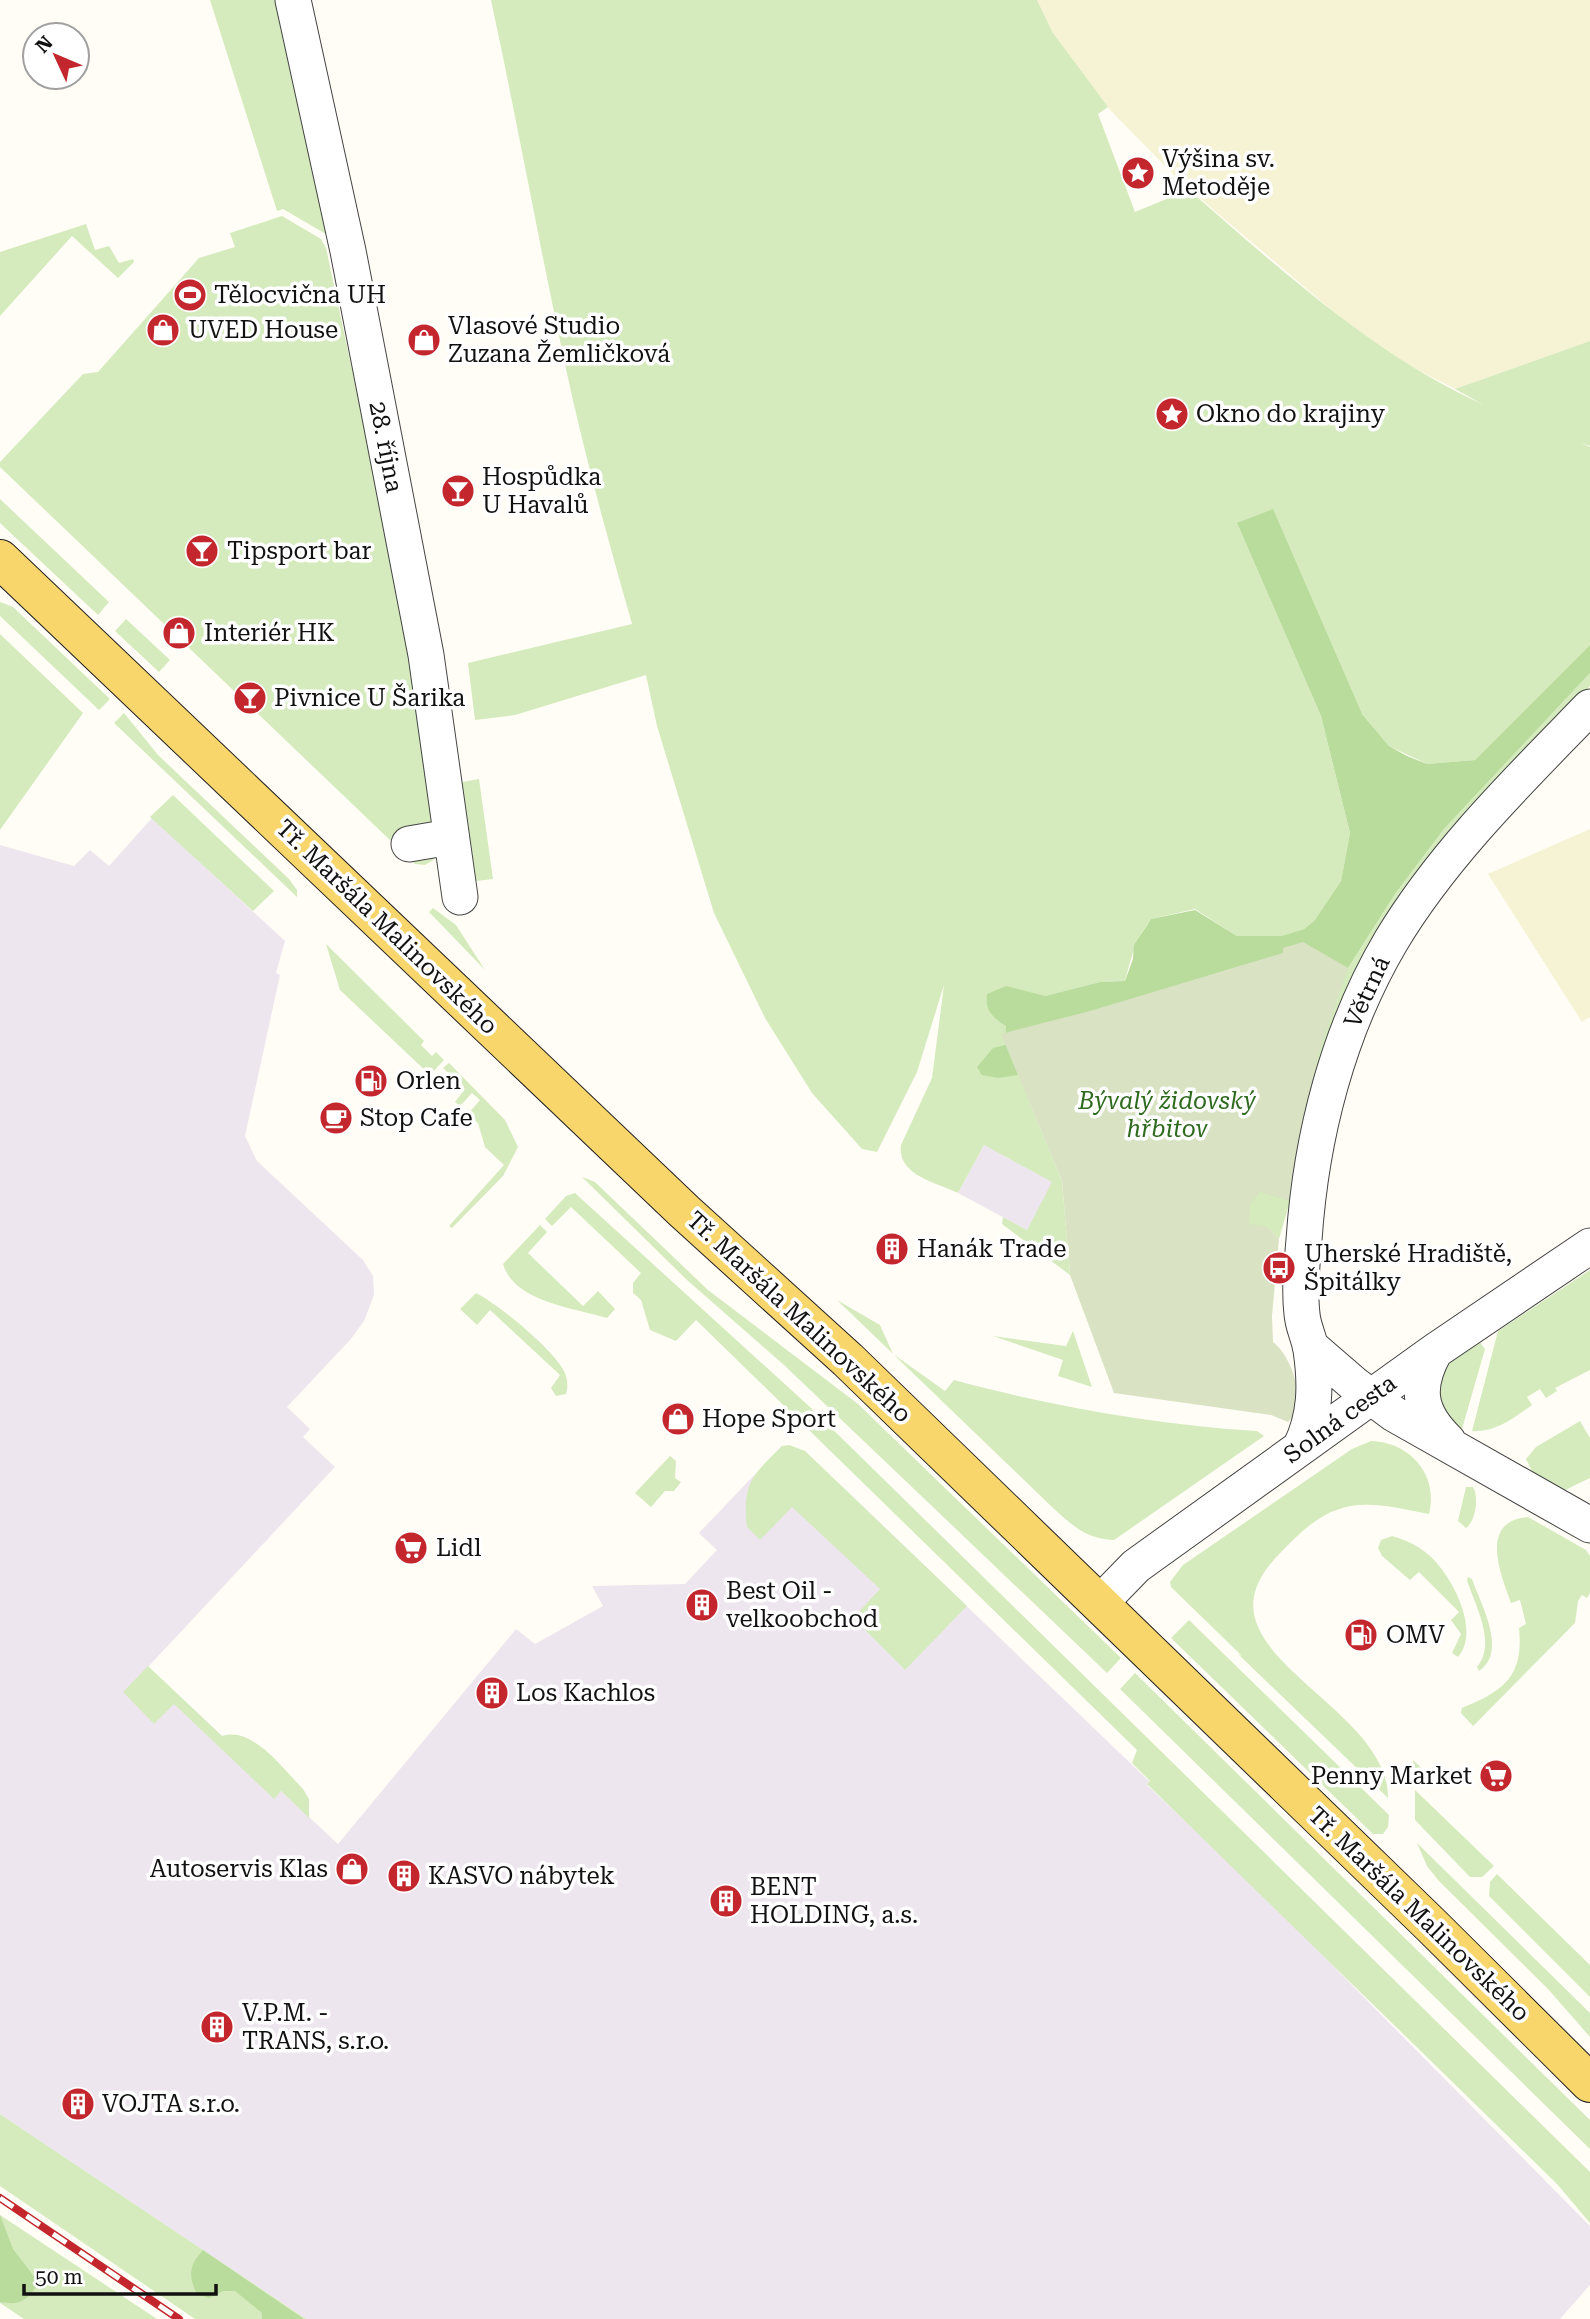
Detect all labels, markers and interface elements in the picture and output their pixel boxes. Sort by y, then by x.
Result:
north arrow [21,21,91,91]
text: N [31,31,58,58]
place label: Výšina sv. Metoděje [1162,145,1275,201]
place icon: Výšina sv. Metoděje [1119,154,1157,192]
sports icon: Tělocvična UH [171,276,209,314]
place label: Tělocvična UH [214,281,386,309]
shop icon: UVED House [144,311,182,349]
place label: Vlasové Studio Zuzana Žemličková [448,312,670,368]
place label: UVED House [188,316,338,344]
shop icon: Vlasové Studio Zuzana Žemličková [405,321,443,359]
place icon: Okno do krajiny [1153,395,1191,433]
street label: 28. října [363,399,409,495]
place label: Okno do krajiny [1196,400,1386,428]
place label: Hospůdka U Havalů [482,463,601,519]
bar icon: Hospůdka U Havalů [439,472,477,510]
bar icon: Tipsport bar [183,532,221,570]
place label: Tipsport bar [227,537,372,565]
shop icon: Interiér HK [160,614,198,652]
place label: Interiér HK [204,619,335,647]
bar icon: Pivnice U Šarika [231,679,269,717]
place label: Pivnice U Šarika [274,683,465,712]
street label: Tř. Maršála Malinovského [271,814,503,1040]
street label: Větrná [1338,952,1396,1032]
fuel station icon: Orlen [352,1062,390,1100]
place label: Orlen [396,1067,461,1095]
park label: Bývalý židovský hřbitov [1077,1087,1257,1143]
cafe icon: Stop Cafe [317,1099,355,1137]
place label: Stop Cafe [360,1104,473,1132]
street label: Tř. Maršála Malinovského [681,1206,917,1428]
building icon: Hanák Trade [873,1230,911,1268]
place label: Hanák Trade [917,1235,1066,1263]
place label: Uherské Hradiště, Špitálky [1304,1240,1512,1296]
bus stop icon: Uherské Hradiště, Špitálky [1260,1249,1298,1287]
street label: Solná cesta [1278,1369,1402,1469]
shop icon: Hope Sport [659,1400,697,1438]
place label: Hope Sport [702,1405,836,1433]
supermarket icon: Lidl [392,1529,430,1567]
place label: Lidl [436,1534,481,1562]
place label: Best Oil - velkoobchod [726,1577,878,1633]
building icon: Best Oil - velkoobchod [683,1586,721,1624]
fuel station icon: OMV [1342,1616,1380,1654]
place label: OMV [1386,1621,1445,1649]
building icon: Los Kachlos [473,1674,511,1712]
place label: Los Kachlos [516,1679,655,1707]
supermarket icon: Penny Market [1477,1757,1515,1795]
place label: Penny Market [1311,1762,1472,1790]
street label: Tř. Maršála Malinovského [1303,1801,1535,2027]
shop icon: Autoservis Klas [333,1850,371,1888]
place label: Autoservis Klas [150,1855,328,1883]
building icon: KASVO nábytek [385,1857,423,1895]
place label: KASVO nábytek [428,1862,615,1890]
place label: BENT HOLDING, a.s. [750,1873,918,1929]
building icon: BENT HOLDING, a.s. [707,1882,745,1920]
place label: V.P.M. - TRANS, s.r.o. [242,1999,389,2055]
building icon: V.P.M. - TRANS, s.r.o. [198,2008,236,2046]
building icon: VOJTA s.r.o. [59,2085,97,2123]
place label: VOJTA s.r.o. [102,2090,240,2118]
scale bar [24,2252,217,2296]
text: 50 m [35,2265,83,2289]

